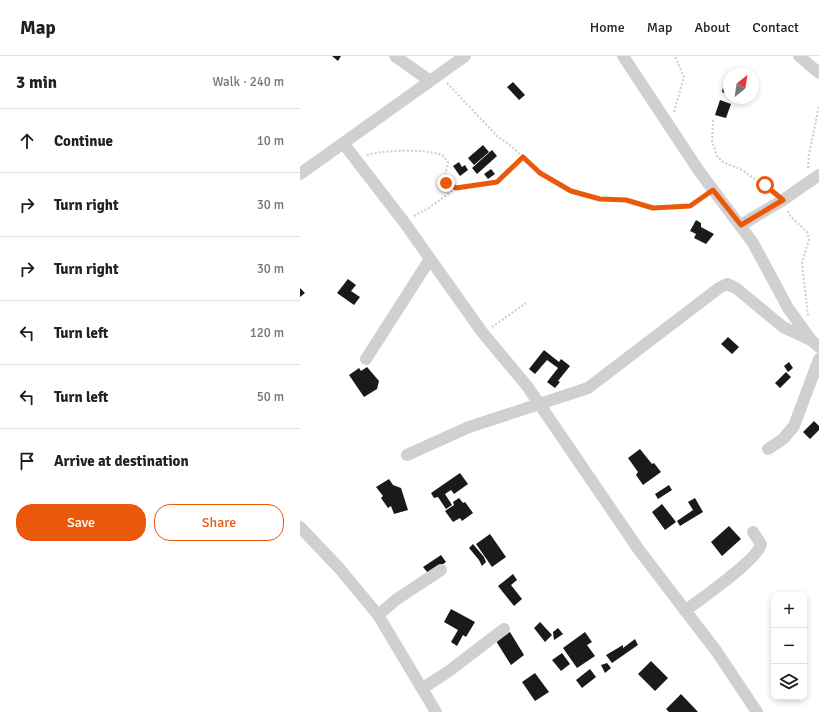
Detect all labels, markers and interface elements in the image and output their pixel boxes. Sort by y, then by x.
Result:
text: Map [20,16,56,40]
text: Home [590,19,625,36]
text: Map [647,19,672,36]
text: About [694,19,730,36]
text: Contact [752,19,799,36]
north arrow [723,68,759,104]
text: 3 min [16,72,57,93]
text: Walk · 240 m [213,74,284,90]
icon: ahead [16,130,38,152]
text: Continue [54,132,113,150]
text: 10 m [257,133,284,149]
route end [437,174,455,192]
route start [756,176,774,194]
icon: right [16,194,38,216]
text: Turn right [54,196,119,214]
text: 30 m [257,197,284,213]
icon: right [16,258,38,280]
text: Turn right [54,260,119,278]
text: 30 m [257,261,284,277]
icon: left [16,322,38,344]
text: Turn left [54,324,108,342]
text: 120 m [250,325,284,341]
icon: left [16,386,38,408]
text: Turn left [54,388,108,406]
text: 50 m [257,389,284,405]
icon: arrive [16,450,38,472]
text: Arrive at destination [54,452,189,470]
button: Save [16,504,146,541]
button: Share [154,504,284,541]
map controls [771,592,807,700]
button: + [771,592,807,628]
button: − [771,628,807,664]
button: layers [771,664,807,700]

